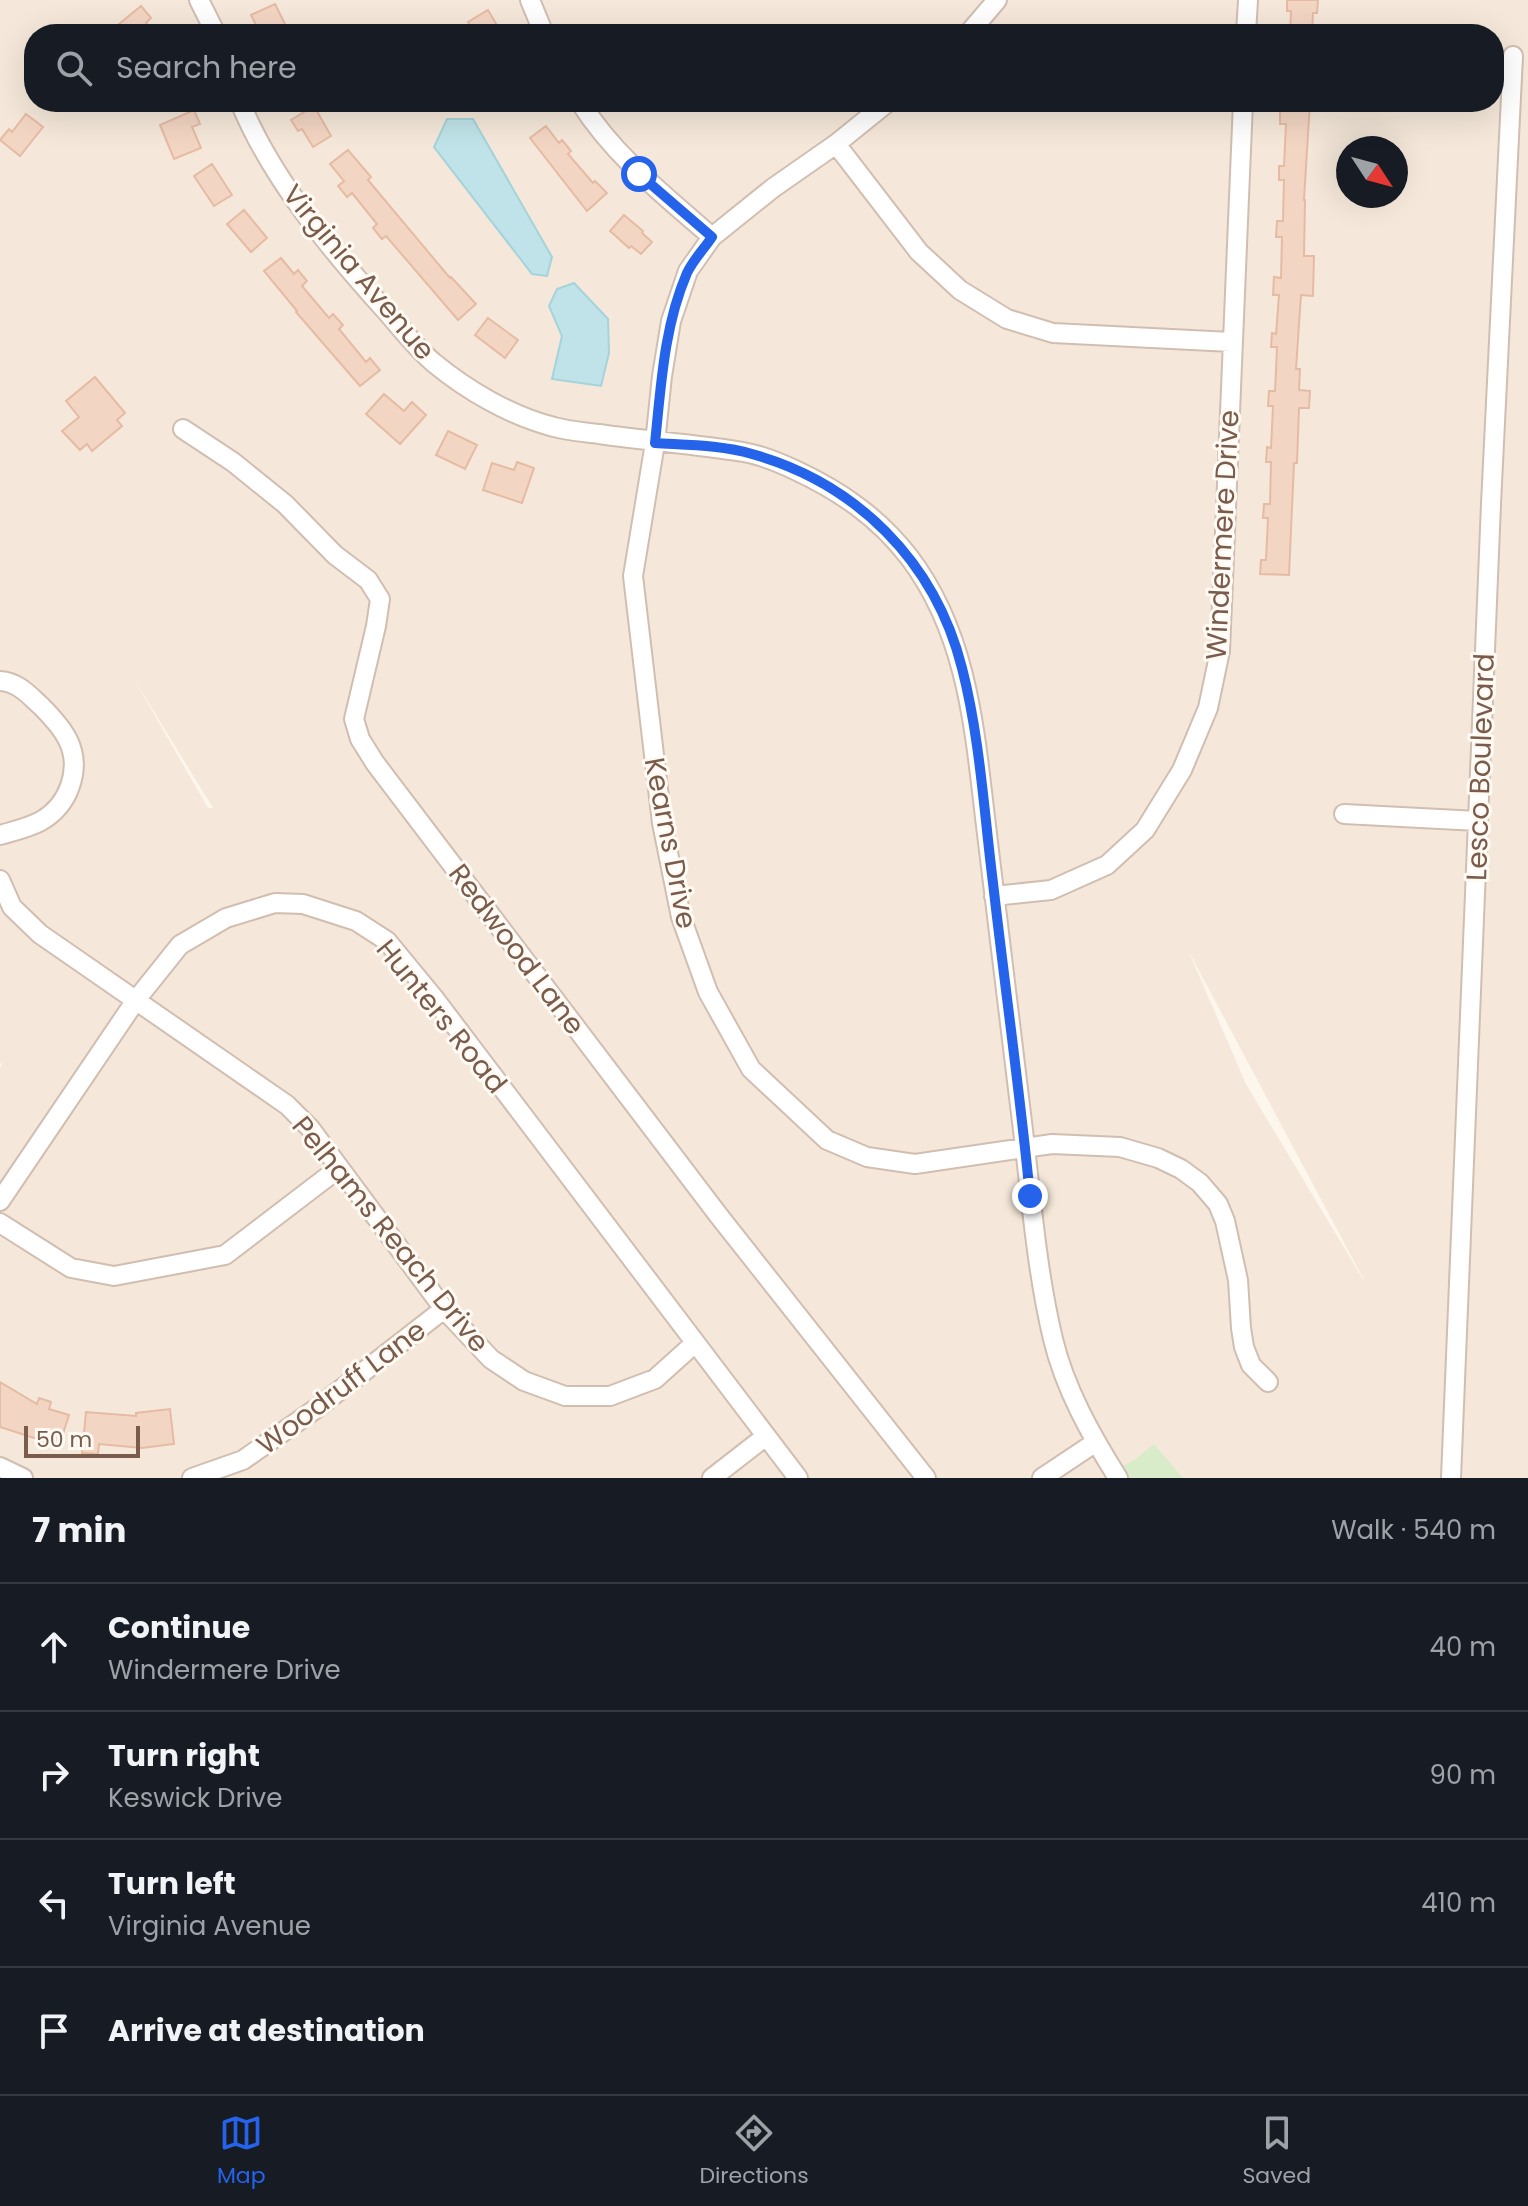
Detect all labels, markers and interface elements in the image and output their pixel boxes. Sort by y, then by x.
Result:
search box [24,24,1504,112]
icon: search [52,46,96,90]
text: Search here [116,46,297,89]
north arrow [1336,136,1408,208]
route start [621,156,657,192]
street label: Virginia Avenue [273,176,444,369]
street label: Windermere Drive [1196,409,1249,661]
street label: Lesco Boulevard [1457,653,1504,881]
street label: Kearns Drive [635,754,706,932]
street label: Redwood Lane [439,856,594,1043]
street label: Hunters Road [367,931,516,1102]
street label: Pelhams Reach Drive [283,1108,498,1361]
route end [1012,1178,1048,1214]
street label: Woodruff Lane [249,1311,434,1464]
scale bar [24,1422,140,1458]
text: 50 m [36,1424,92,1455]
text: 7 min [32,1506,126,1554]
text: Walk · 540 m [1331,1512,1496,1548]
text: Continue [108,1606,250,1649]
icon: ahead [32,1625,76,1669]
text: 40 m [1430,1629,1496,1665]
text: Windermere Drive [108,1652,341,1688]
text: Turn right [108,1734,260,1777]
icon: right [32,1753,76,1797]
text: 90 m [1430,1757,1496,1793]
text: Keswick Drive [108,1780,282,1816]
text: Turn left [108,1862,236,1905]
icon: left [32,1881,76,1925]
text: 410 m [1421,1885,1496,1921]
text: Virginia Avenue [108,1908,311,1944]
icon: arrive [32,2009,76,2053]
text: Arrive at destination [108,2009,425,2052]
tab: Map [217,2111,266,2192]
tab: Directions [699,2111,809,2192]
tab: Saved [1242,2111,1311,2192]

